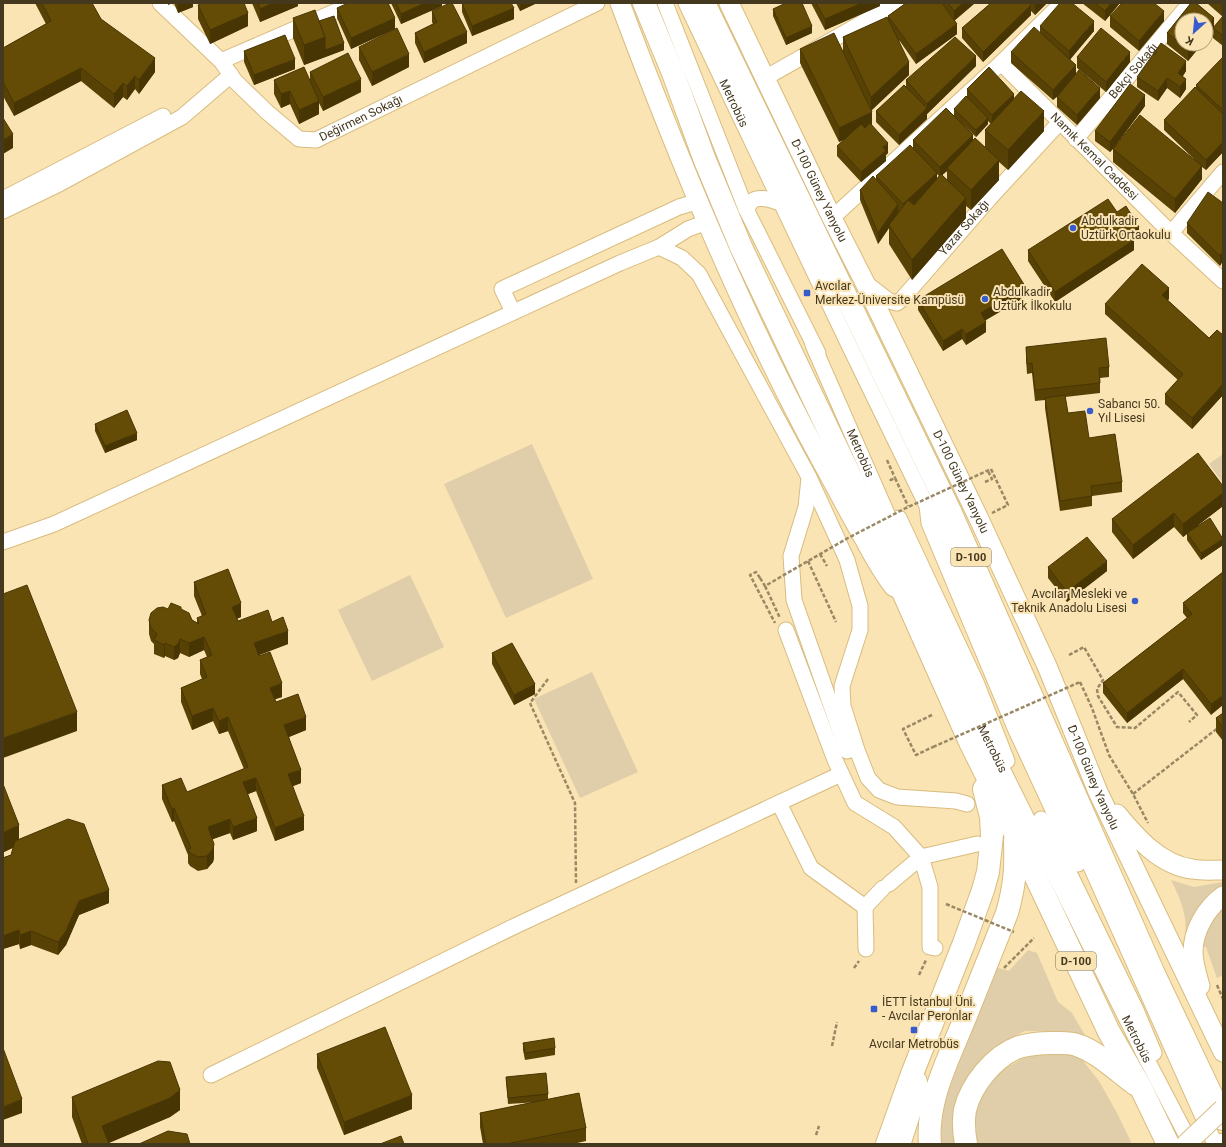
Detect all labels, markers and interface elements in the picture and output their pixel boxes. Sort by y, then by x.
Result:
north arrow [1174,12,1214,52]
text: K [1183,33,1196,48]
street label: Bekçi Sokağı [1106,40,1160,101]
street label: Metrobüs [716,77,751,129]
street label: Değirmen Sokağı [317,92,405,144]
street label: Namık Kemal Caddesi [1048,110,1141,203]
street label: D-100 Güney Yanyolu [788,137,850,244]
street label: Yazar Sokağı [936,197,992,258]
place label: Abdulkadir Uztürk Ortaokulu [1081,214,1171,242]
marker: Abdulkadir Uztürk Ortaokulu [1068,223,1078,233]
place label: Avcılar Merkez-Üniversite Kampüsü [815,279,964,307]
place label: Abdulkadir Uztürk İlkokulu [993,285,1072,313]
marker: Avcılar Merkez-Üniversite Kampüsü [802,288,812,298]
marker: Abdulkadir Uztürk İlkokulu [980,294,990,304]
place label: Sabancı 50. Yıl Lisesi [1098,397,1160,425]
marker: Sabancı 50. Yıl Lisesi [1085,406,1095,416]
street label: Metrobüs [844,427,877,479]
street label: D-100 Güney Yanyolu [930,428,992,536]
road number: D-100 [951,548,991,566]
place label: Avcılar Mesleki ve Teknik Anadolu Lisesi [1011,587,1127,615]
marker: Avcılar Mesleki ve Teknik Anadolu Lisesi [1130,596,1140,606]
street label: Metrobüs [975,723,1010,775]
street label: D-100 Güney Yanyolu [1065,723,1122,832]
road number: D-100 [1056,952,1096,970]
place label: İETT İstanbul Üni. - Avcılar Peronlar [882,994,976,1023]
marker: İETT İstanbul Üni. - Avcılar Peronlar [869,1004,879,1014]
street label: Metrobüs [1119,1013,1154,1065]
marker: Avcılar Metrobüs [909,1025,919,1035]
place label: Avcılar Metrobüs [869,1037,959,1051]

